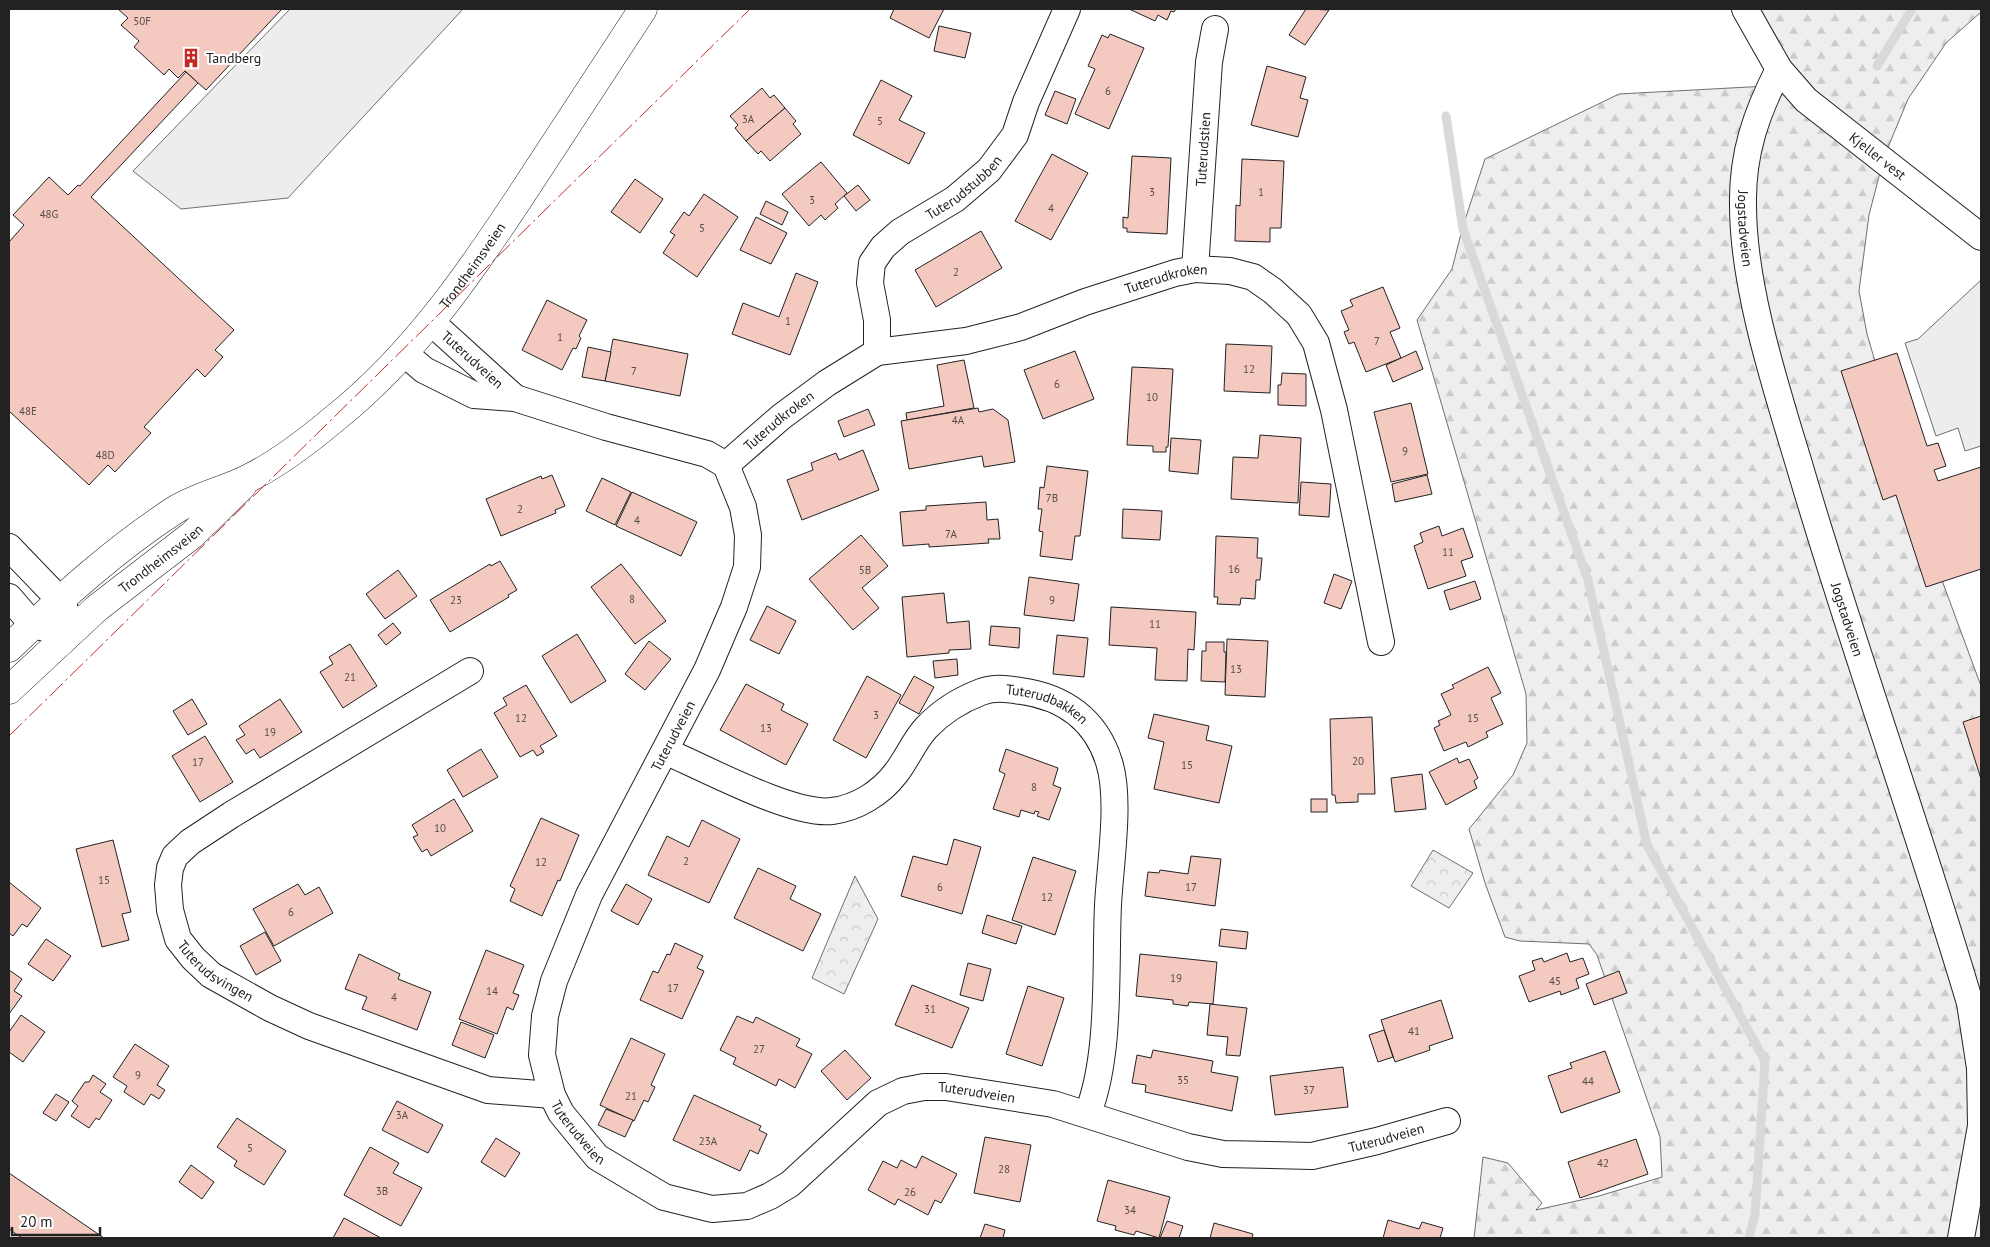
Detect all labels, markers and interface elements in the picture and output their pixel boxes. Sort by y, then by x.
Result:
house number: 50F [133,14,151,28]
building icon: Tandberg [180,47,202,69]
place label: Tandberg [206,49,261,67]
house number: 6 [1105,84,1111,98]
street label: Tuterudstien [1192,111,1215,187]
house number: 3A [742,112,755,126]
house number: 5 [877,114,883,128]
street label: Kjeller vest [1845,128,1910,184]
street label: Tuterudstubben [922,152,1006,224]
house number: 3 [1149,185,1155,199]
house number: 1 [1258,185,1264,199]
street label: Jogstadveien [1734,189,1757,268]
house number: 3 [809,193,815,207]
house number: 4 [1048,201,1054,215]
house number: 48G [40,207,59,221]
street label: Trondheimsveien [435,219,509,312]
house number: 5 [699,221,705,235]
street label: Tuterudkroken [1122,260,1208,298]
house number: 2 [953,265,959,279]
house number: 1 [785,314,791,328]
street label: Tuterudveien [438,327,507,392]
house number: 1 [557,330,563,344]
house number: 7 [1374,334,1380,348]
house number: 12 [1243,362,1255,376]
house number: 7 [631,364,637,378]
house number: 6 [1054,377,1060,391]
street label: Tuterudkroken [740,387,818,455]
house number: 10 [1146,390,1158,404]
house number: 48E [19,404,37,418]
house number: 4A [952,413,965,427]
house number: 9 [1402,444,1408,458]
house number: 48D [95,448,115,462]
house number: 7B [1046,491,1058,505]
house number: 2 [517,502,523,516]
house number: 4 [634,513,640,527]
street label: Trondheimsveien [115,520,207,597]
house number: 7A [945,527,957,541]
house number: 11 [1442,545,1454,559]
house number: 16 [1228,562,1240,576]
house number: 5B [859,563,871,577]
street label: Jogstadveien [1827,579,1867,659]
house number: 8 [629,592,635,606]
house number: 23 [450,593,462,607]
house number: 9 [1049,593,1055,607]
house number: 11 [1149,617,1161,631]
house number: 13 [1230,662,1242,676]
house number: 21 [344,670,356,684]
street label: Tuterudbakken [1005,680,1092,728]
street label: Tuterudveien [647,698,699,774]
house number: 3 [873,708,879,722]
house number: 12 [515,711,527,725]
house number: 15 [1467,711,1479,725]
house number: 13 [760,721,772,735]
house number: 19 [264,725,276,739]
house number: 20 [1352,754,1364,768]
house number: 17 [192,755,204,769]
house number: 15 [1181,758,1193,772]
house number: 8 [1031,780,1037,794]
house number: 10 [434,821,446,835]
house number: 2 [683,854,689,868]
house number: 12 [535,855,547,869]
house number: 15 [98,873,110,887]
house number: 6 [937,880,943,894]
house number: 17 [1185,880,1197,894]
house number: 12 [1041,890,1053,904]
house number: 6 [288,905,294,919]
street label: Tuterudsvingen [174,937,256,1006]
house number: 19 [1170,971,1182,985]
house number: 45 [1549,974,1561,988]
house number: 17 [667,981,679,995]
house number: 14 [486,984,498,998]
house number: 4 [391,990,397,1004]
house number: 31 [924,1002,936,1016]
house number: 41 [1408,1024,1420,1038]
house number: 27 [753,1042,765,1056]
house number: 9 [135,1068,141,1082]
house number: 35 [1177,1073,1189,1087]
house number: 44 [1582,1074,1594,1088]
street label: Tuterudveien [938,1078,1017,1107]
house number: 37 [1303,1083,1315,1097]
house number: 21 [625,1089,637,1103]
street label: Tuterudveien [547,1097,608,1169]
house number: 3A [396,1108,409,1122]
street label: Tuterudveien [1347,1119,1426,1156]
house number: 23A [699,1134,718,1148]
house number: 5 [247,1141,253,1155]
house number: 42 [1597,1156,1609,1170]
house number: 28 [998,1162,1010,1176]
house number: 3B [376,1184,388,1198]
house number: 26 [904,1185,916,1199]
house number: 34 [1124,1203,1136,1217]
scale bar [12,1204,100,1236]
text: 20 m [20,1212,53,1231]

